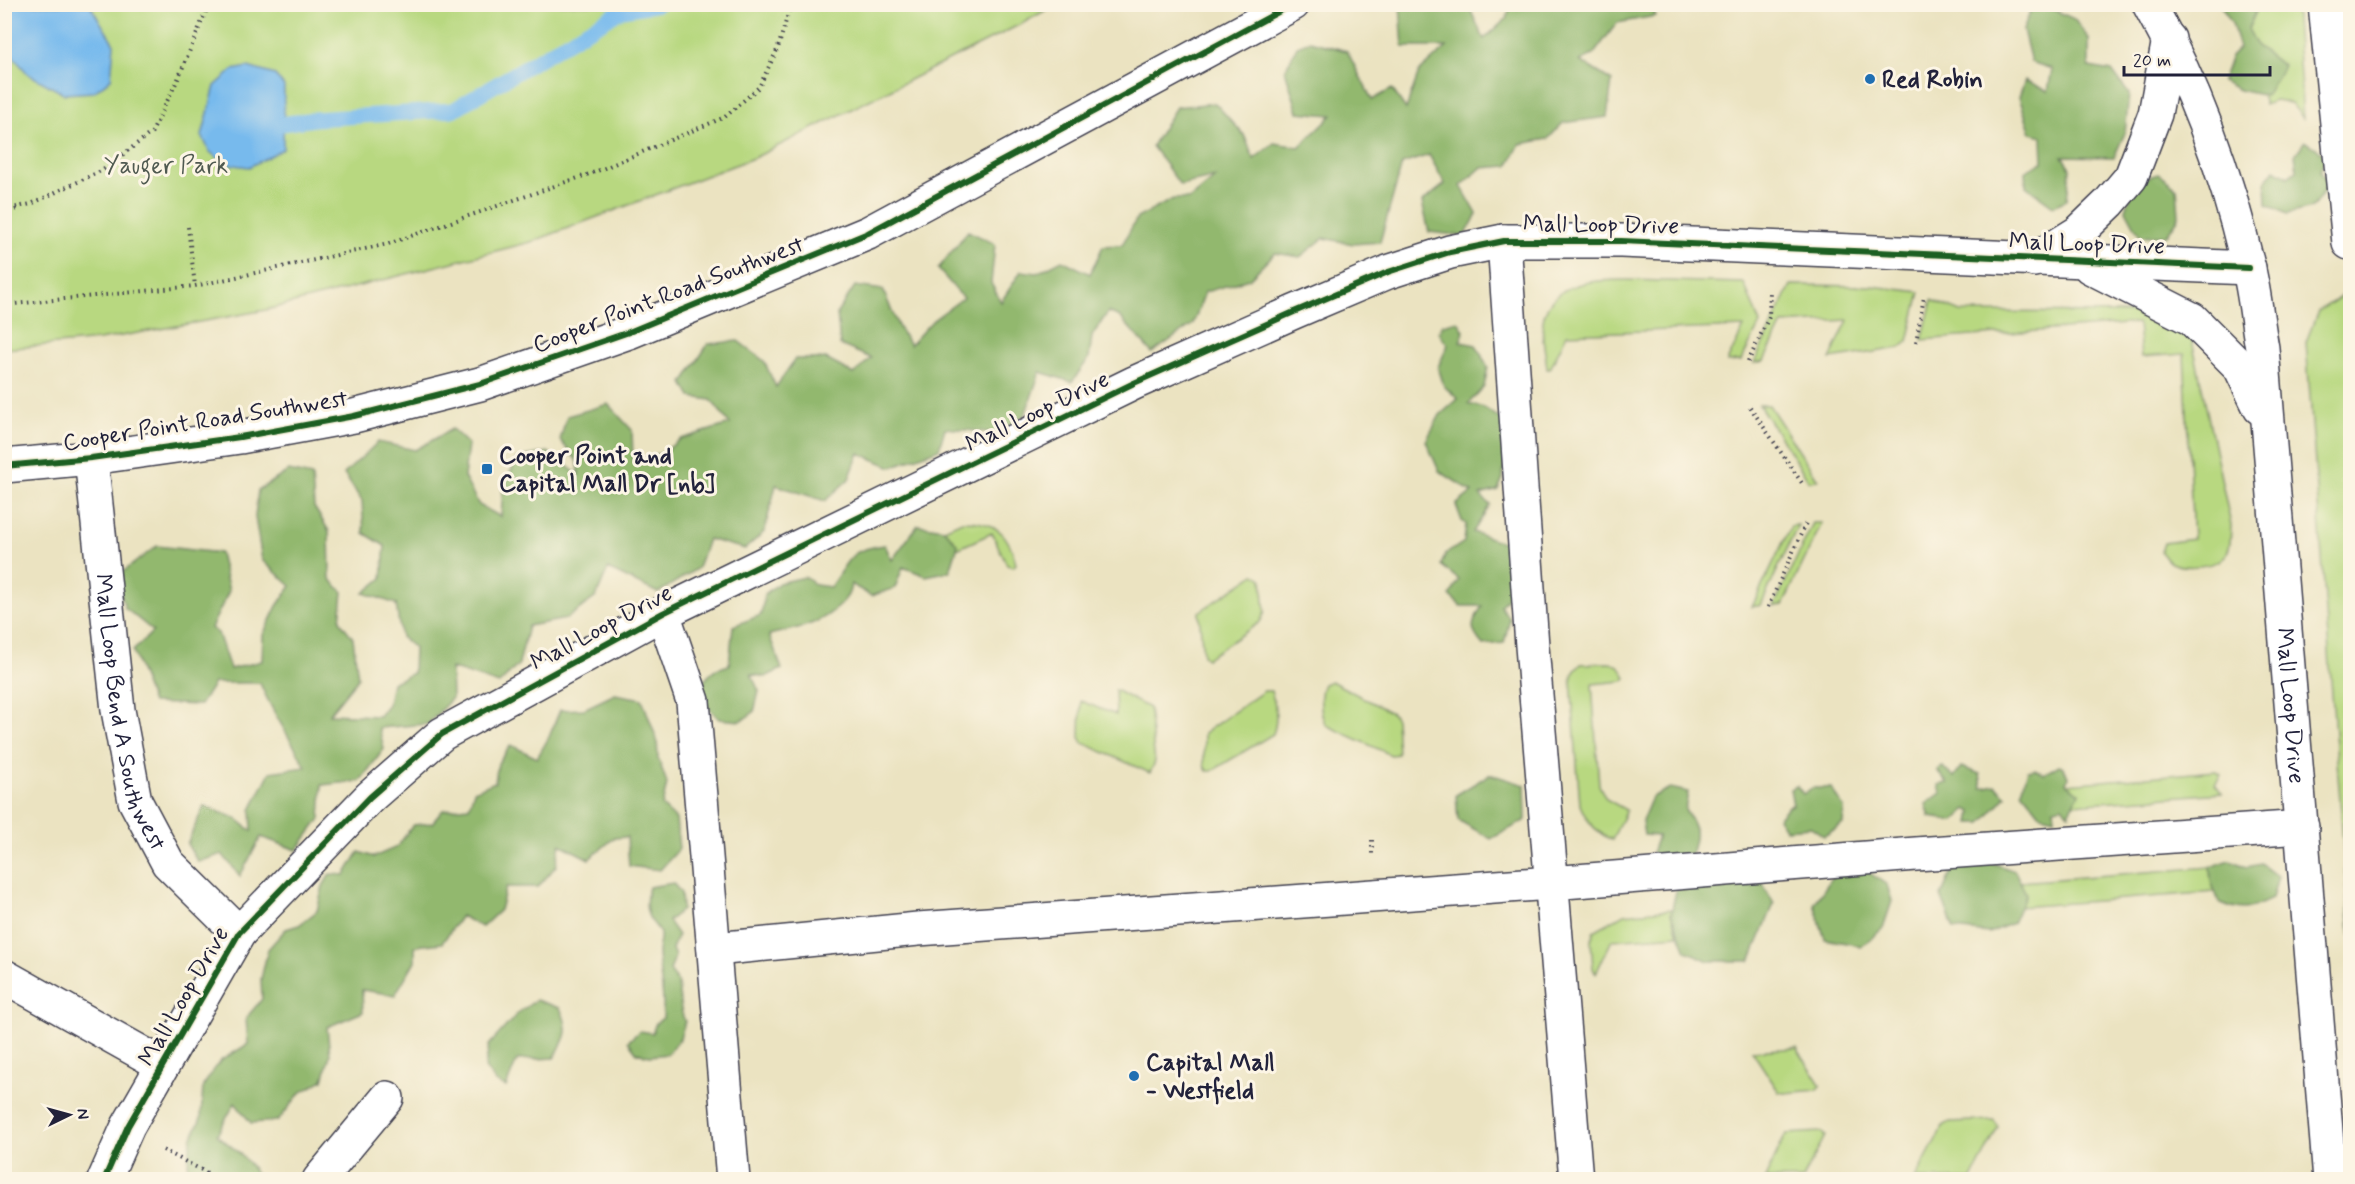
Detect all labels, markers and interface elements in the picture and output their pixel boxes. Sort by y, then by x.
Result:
scale bar [2124,39,2270,77]
text: 20 m [2133,49,2171,73]
place label: Red Robin [1882,65,1983,96]
marker: Red Robin [1863,72,1877,86]
park label: Yauger Park [104,151,228,185]
street label: Mall Loop Drive [1522,209,1679,242]
street label: Mall Loop Drive [2008,226,2166,263]
street label: Cooper Point Road Southwest [529,229,809,361]
street label: Mall Loop Drive [961,364,1115,461]
street label: Cooper Point Road Southwest [61,384,350,459]
place label: Cooper Point and Capital Mall Dr [nb] [499,441,715,500]
marker: Cooper Point and Capital Mall Dr [nb] [480,462,494,476]
street label: Mall Loop Bend A Southwest [86,572,173,857]
street label: Mall Loop Drive [525,578,678,679]
street label: Mall Loop Drive [2268,626,2312,785]
street label: Mall Loop Drive [132,921,237,1072]
place label: Capital Mall - Westfield [1146,1048,1275,1107]
marker: Capital Mall - Westfield [1127,1069,1141,1083]
north arrow [39,1085,99,1145]
text: N [72,1108,93,1120]

